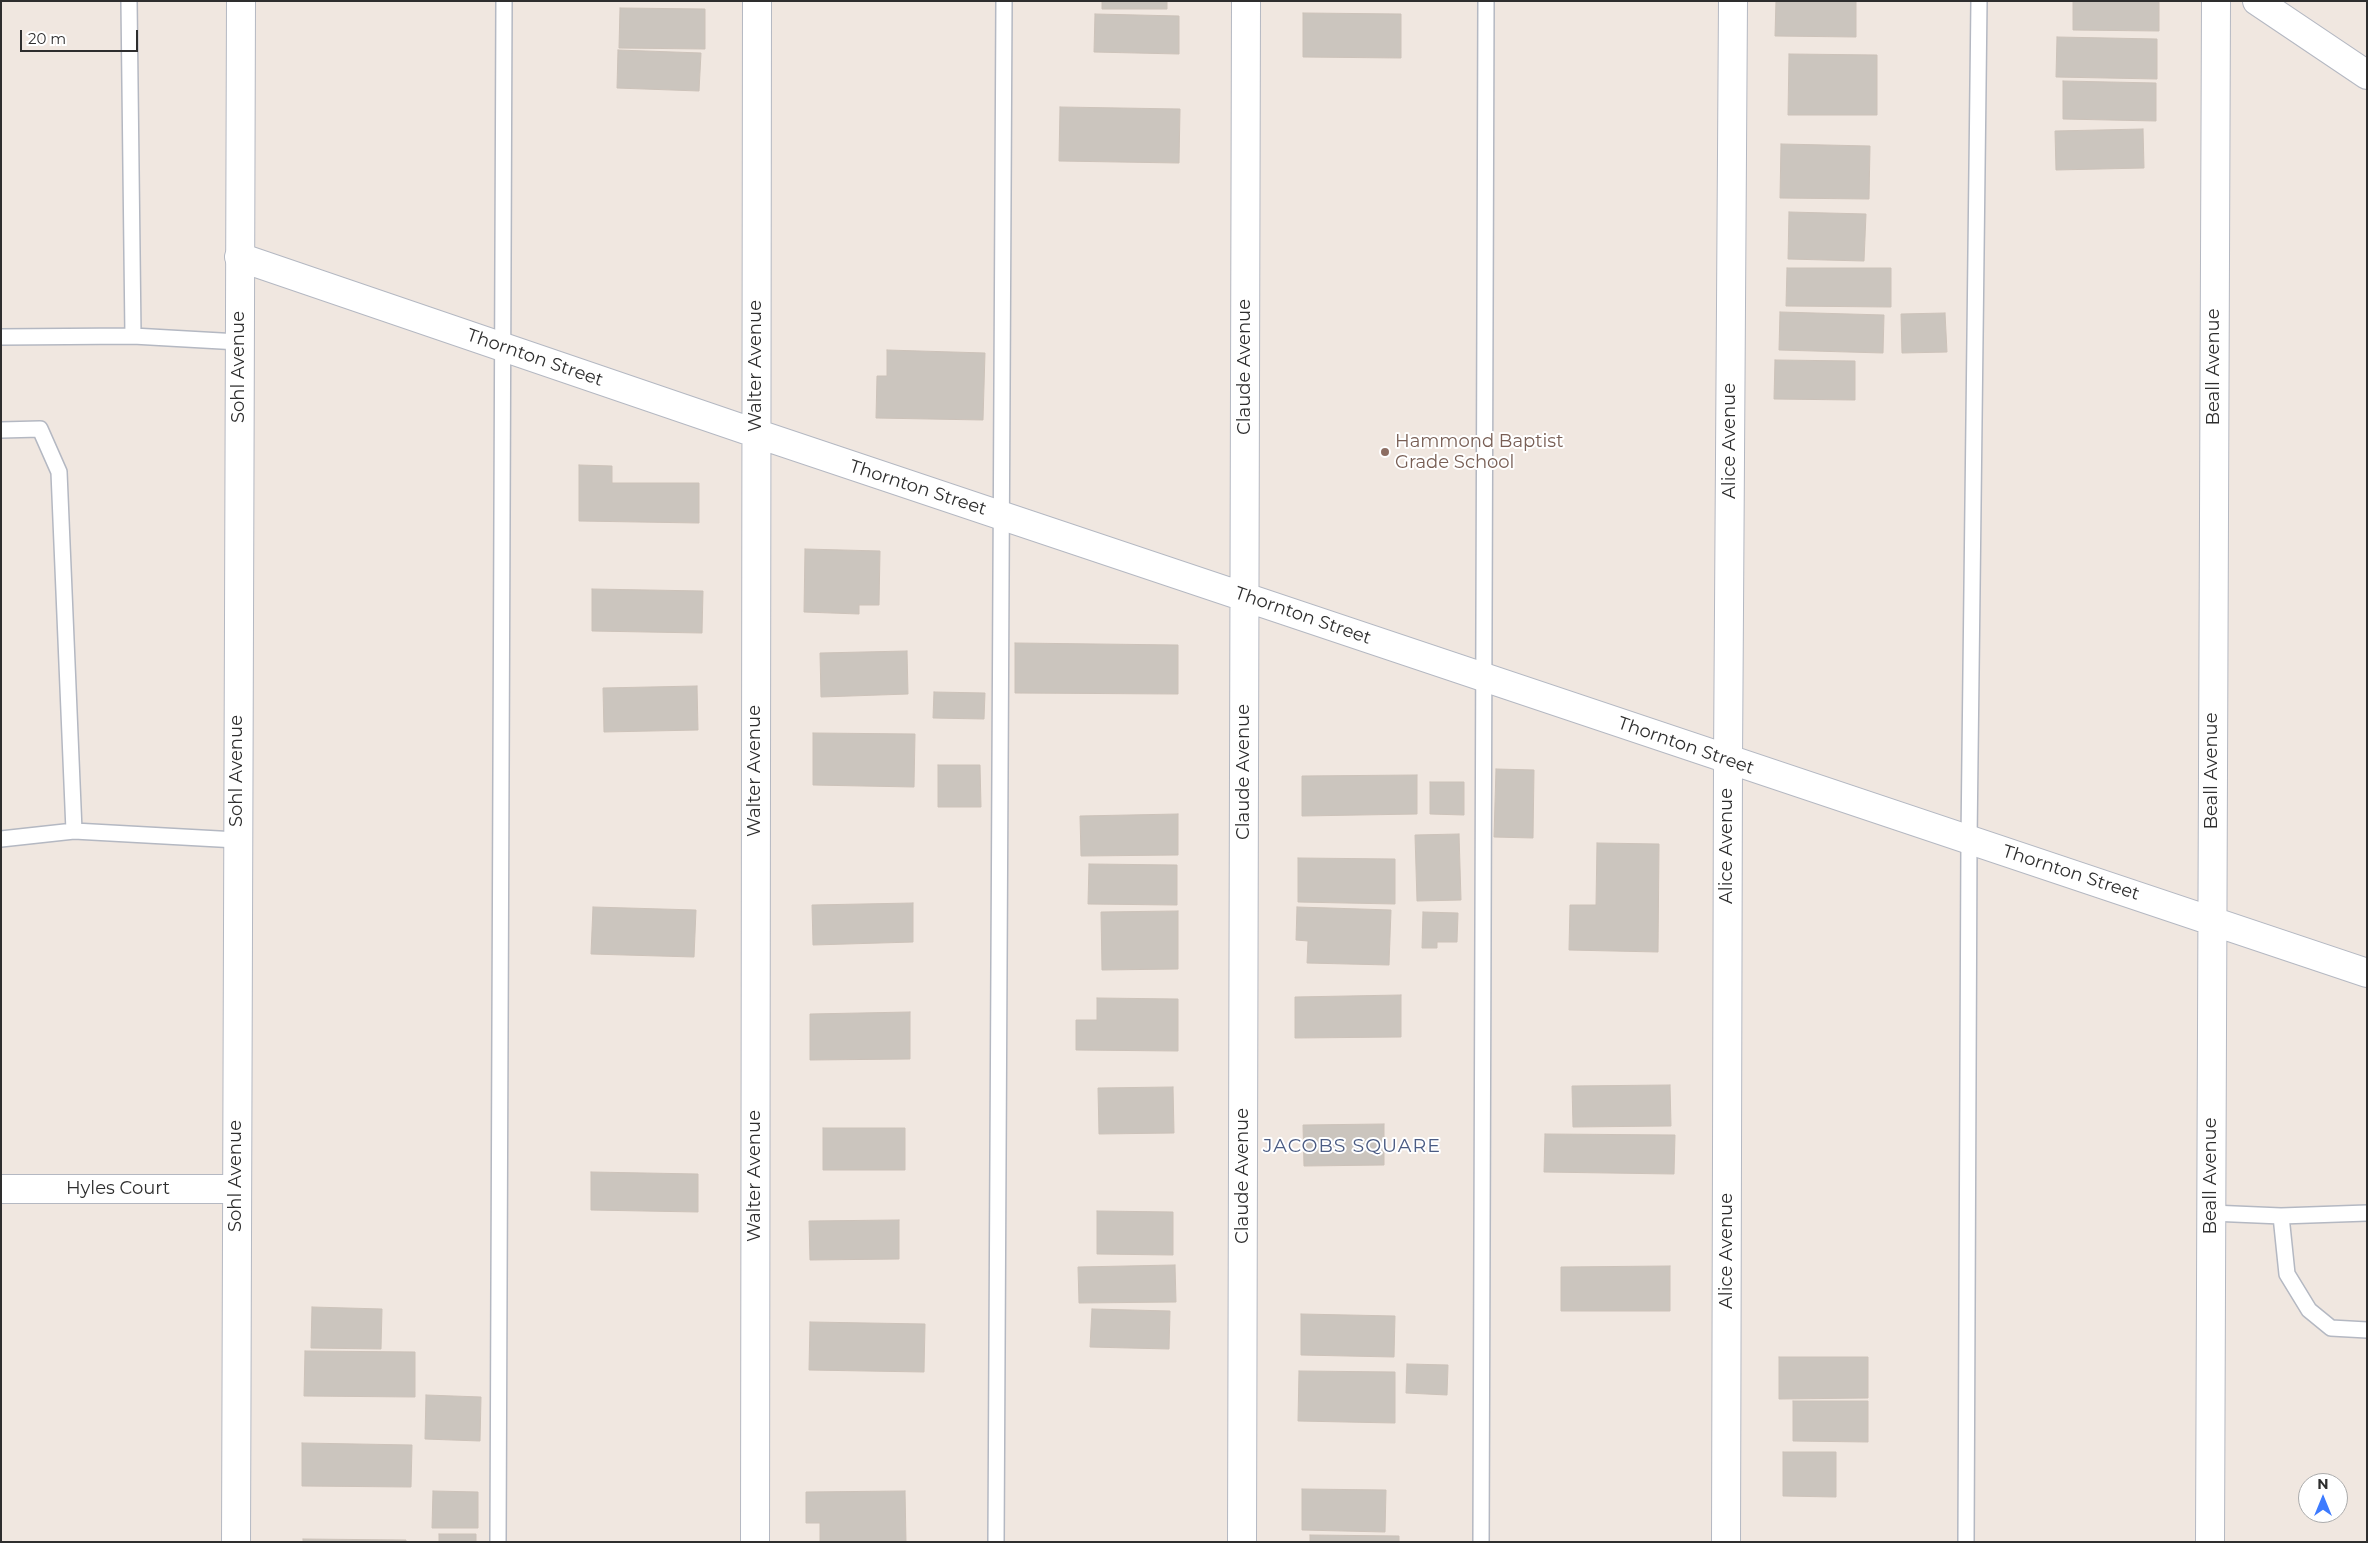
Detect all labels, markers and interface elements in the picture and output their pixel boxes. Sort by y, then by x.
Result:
scale bar [22,20,140,52]
text: 20 m [28,29,66,48]
street label: Claude Avenue [1234,299,1256,435]
street label: Walter Avenue [745,300,767,432]
street label: Beall Avenue [2203,308,2225,426]
street label: Sohl Avenue [228,311,250,423]
street label: Thornton Street [464,325,606,391]
street label: Alice Avenue [1719,383,1741,499]
place label: Hammond Baptist Grade School [1395,431,1563,474]
marker: Hammond Baptist Grade School [1379,446,1391,458]
street label: Thornton Street [847,456,989,520]
street label: Thornton Street [1232,583,1374,649]
street label: Claude Avenue [1233,704,1255,840]
street label: Walter Avenue [744,705,766,837]
street label: Beall Avenue [2201,712,2223,830]
street label: Thornton Street [1615,713,1757,779]
street label: Sohl Avenue [226,715,248,827]
street label: Alice Avenue [1716,788,1738,904]
street label: Thornton Street [2000,841,2142,905]
street label: Claude Avenue [1232,1108,1254,1244]
street label: Walter Avenue [744,1110,766,1242]
street label: Beall Avenue [2200,1117,2222,1235]
street label: Sohl Avenue [225,1120,247,1232]
district label: JACOBS SQUARE [1261,1135,1443,1157]
street label: Hyles Court [66,1178,170,1200]
street label: Alice Avenue [1716,1193,1738,1309]
north arrow [2298,1473,2348,1523]
text: N [2317,1475,2329,1493]

